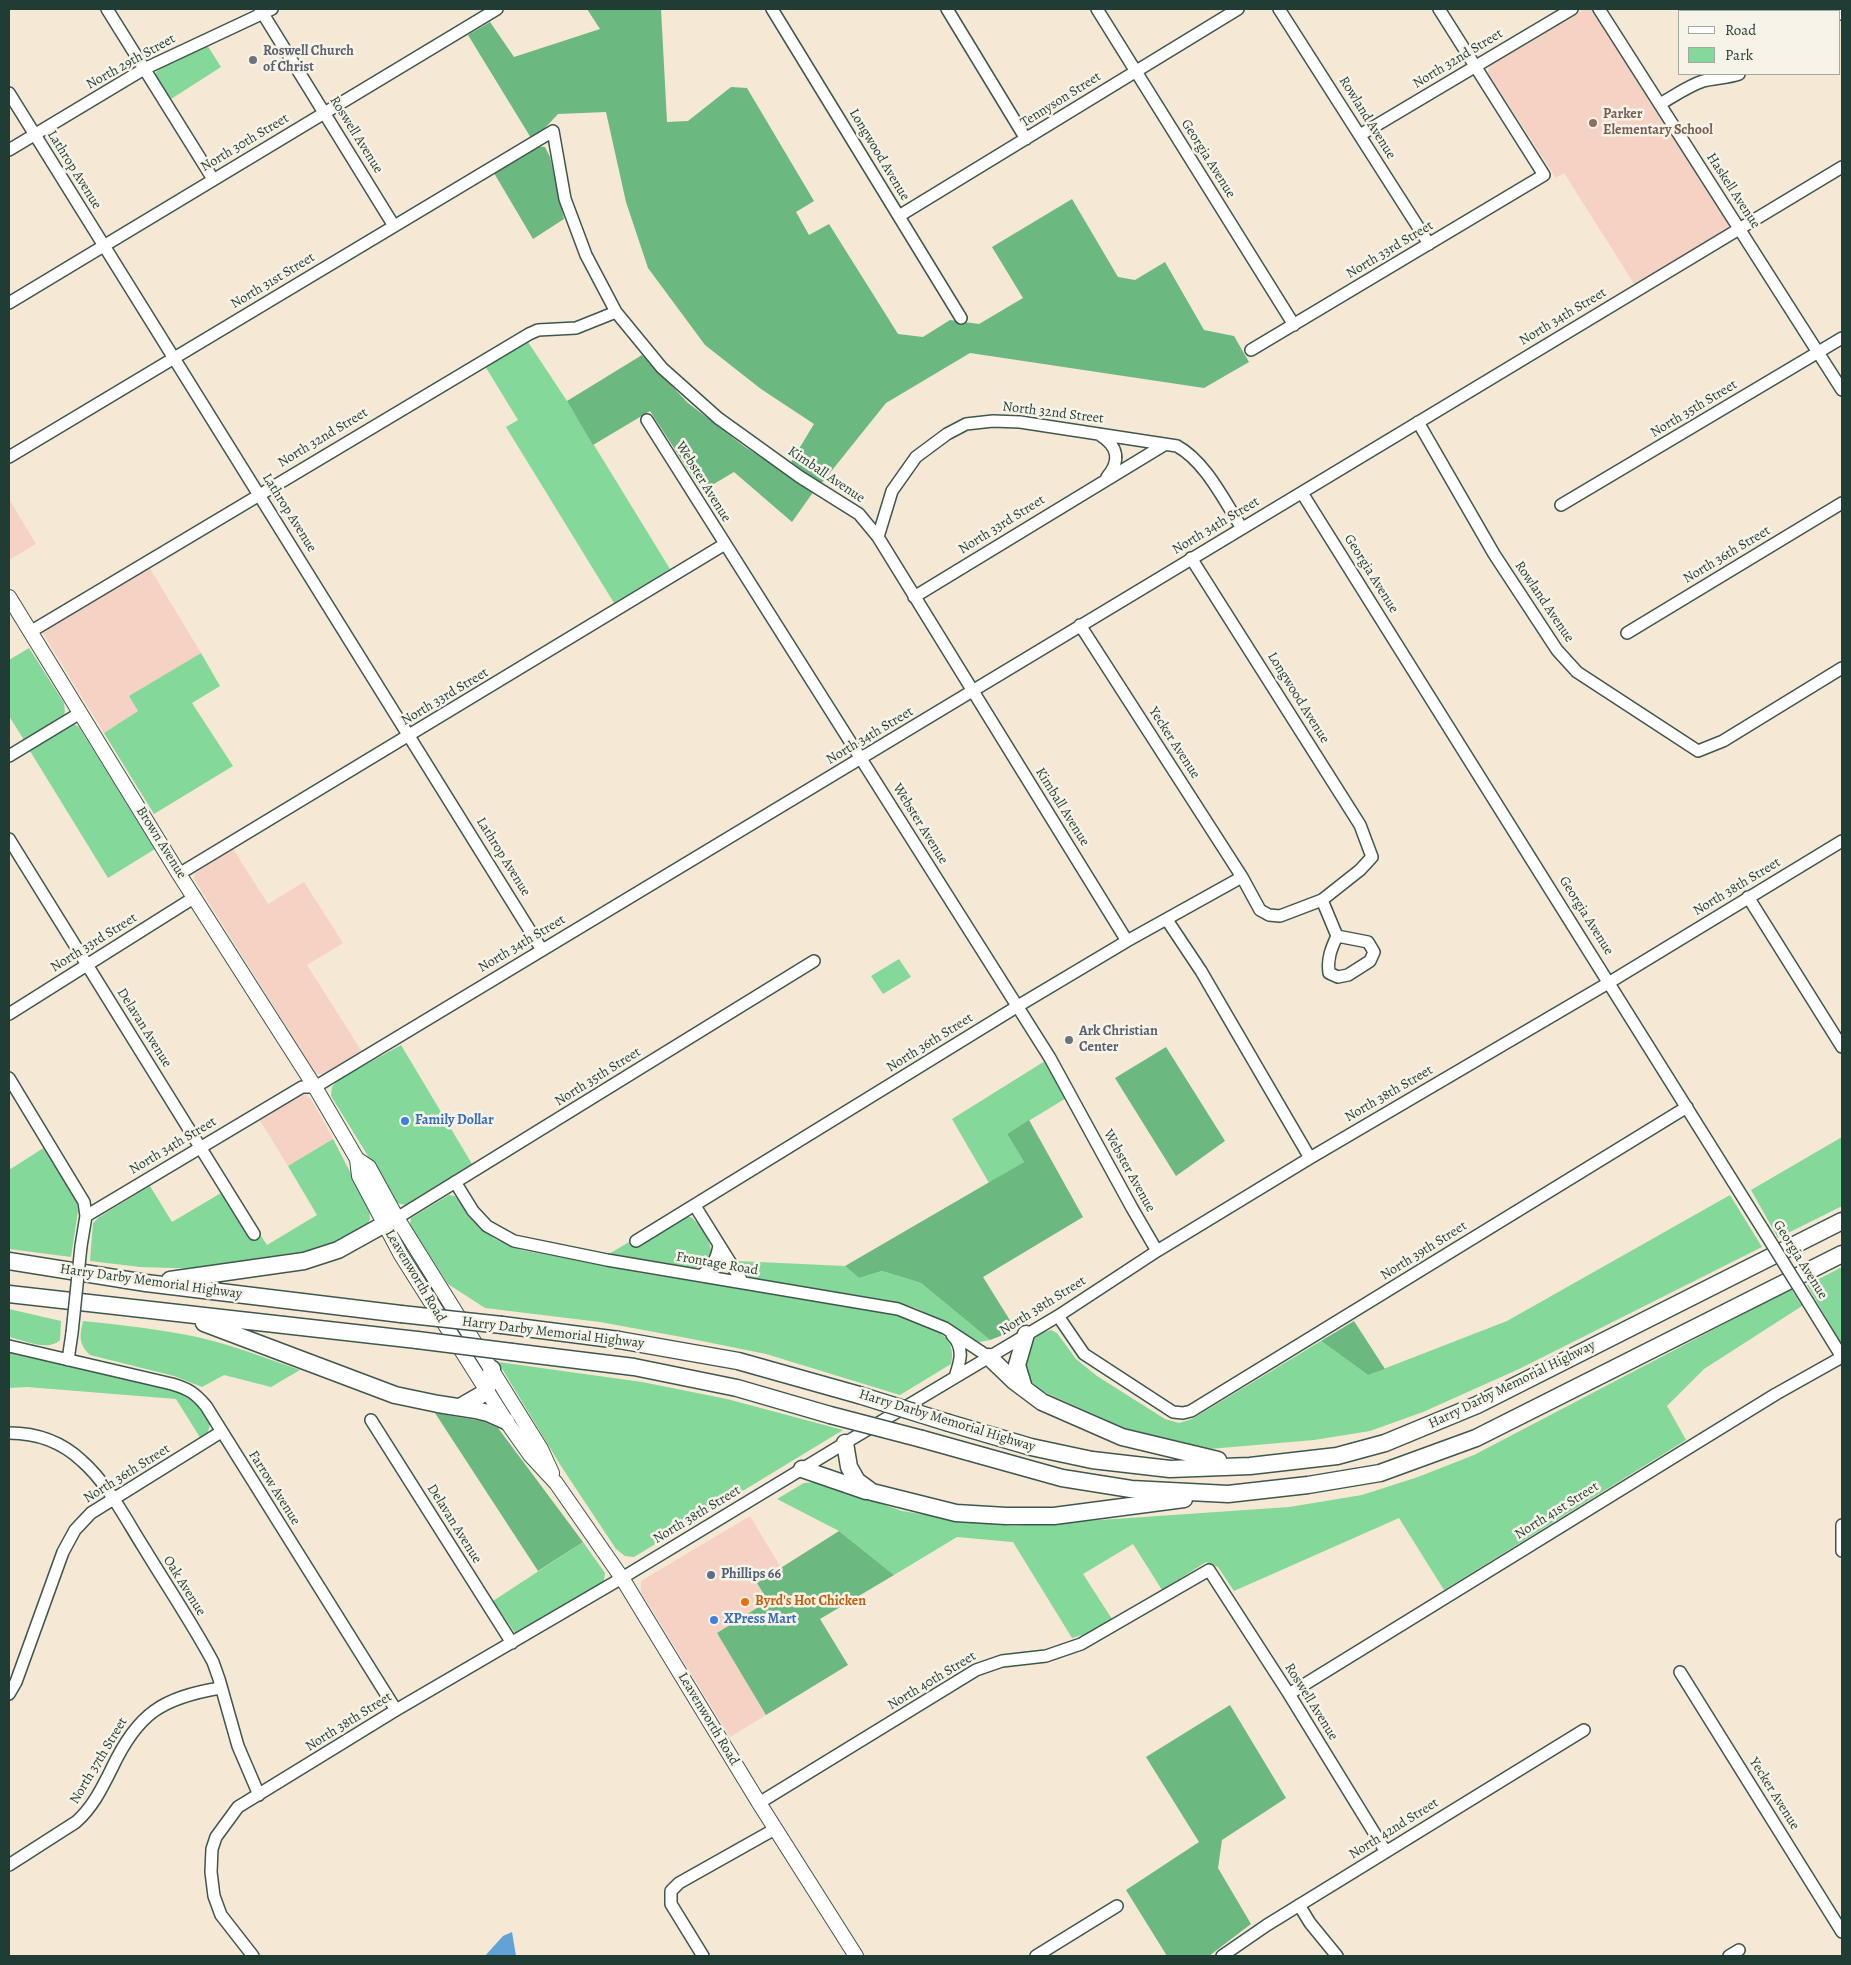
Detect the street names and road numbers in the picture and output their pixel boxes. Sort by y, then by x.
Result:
street label: North 32nd Street [1410,26,1506,92]
street label: North 29th Street [84,31,178,93]
street label: Tennyson Street [1018,69,1104,131]
street label: Rowland Avenue [1335,74,1399,162]
street label: Roswell Avenue [326,93,386,177]
street label: Longwood Avenue [845,106,913,204]
street label: North 30th Street [198,110,292,176]
street label: Georgia Avenue [1177,117,1239,201]
street label: Lathrop Avenue [43,127,105,213]
street label: Haskell Avenue [1702,150,1764,232]
street label: North 33rd Street [1343,217,1437,283]
street label: North 31st Street [228,249,318,313]
street label: North 34th Street [1516,284,1610,350]
street label: North 35th Street [1648,377,1740,441]
street label: North 32nd Street [1001,398,1105,428]
street label: North 32nd Street [275,405,371,471]
street label: Webster Avenue [672,439,734,525]
street label: Kimball Avenue [784,443,868,507]
street label: Lathrop Avenue [258,470,320,556]
street label: North 33rd Street [956,492,1048,558]
street label: North 34th Street [1169,493,1263,559]
street label: North 36th Street [1680,522,1774,588]
street label: Georgia Avenue [1340,532,1402,616]
street label: Rowland Avenue [1511,558,1577,646]
street label: Longwood Avenue [1263,649,1333,747]
street label: North 33rd Street [398,664,492,730]
street label: North 34th Street [823,703,917,769]
street label: Yecker Avenue [1145,704,1203,782]
street label: Kimball Avenue [1031,765,1093,849]
street label: Webster Avenue [889,781,951,867]
street label: Brown Avenue [132,804,190,882]
street label: Lathrop Avenue [472,814,534,900]
street label: North 38th Street [1690,854,1784,920]
street label: Georgia Avenue [1555,874,1617,958]
street label: North 33rd Street [48,910,140,976]
street label: North 34th Street [475,911,569,977]
street label: Delavan Avenue [113,985,175,1071]
street label: North 36th Street [884,1010,976,1076]
street label: North 35th Street [552,1044,644,1110]
street label: North 38th Street [1342,1062,1436,1126]
street label: North 34th Street [126,1113,220,1179]
street label: Webster Avenue [1099,1127,1159,1215]
street label: North 39th Street [1378,1218,1470,1284]
street label: Georgia Avenue [1769,1218,1831,1302]
street label: Leavenworth Road [381,1227,449,1325]
street label: Frontage Road [675,1249,759,1279]
street label: Harry Darby Memorial Highway [59,1261,243,1303]
street label: North 38th Street [997,1273,1089,1339]
street label: Harry Darby Memorial Highway [461,1313,645,1353]
street label: Harry Darby Memorial Highway [1426,1337,1598,1433]
street label: Harry Darby Memorial Highway [857,1386,1037,1456]
street label: North 36th Street [81,1441,173,1507]
street label: Farrow Avenue [244,1448,304,1528]
street label: North 41st Street [1512,1479,1602,1543]
street label: Delavan Avenue [423,1481,485,1567]
street label: North 38th Street [650,1482,744,1548]
street label: Oak Avenue [159,1553,209,1619]
street label: North 40th Street [885,1648,979,1714]
street label: Roswell Avenue [1281,1660,1341,1744]
street label: Leavenworth Road [674,1670,742,1768]
street label: North 38th Street [303,1689,395,1755]
street label: North 37th Street [67,1715,131,1807]
street label: Yecker Avenue [1745,1755,1803,1833]
street label: North 42nd Street [1346,1795,1442,1863]

